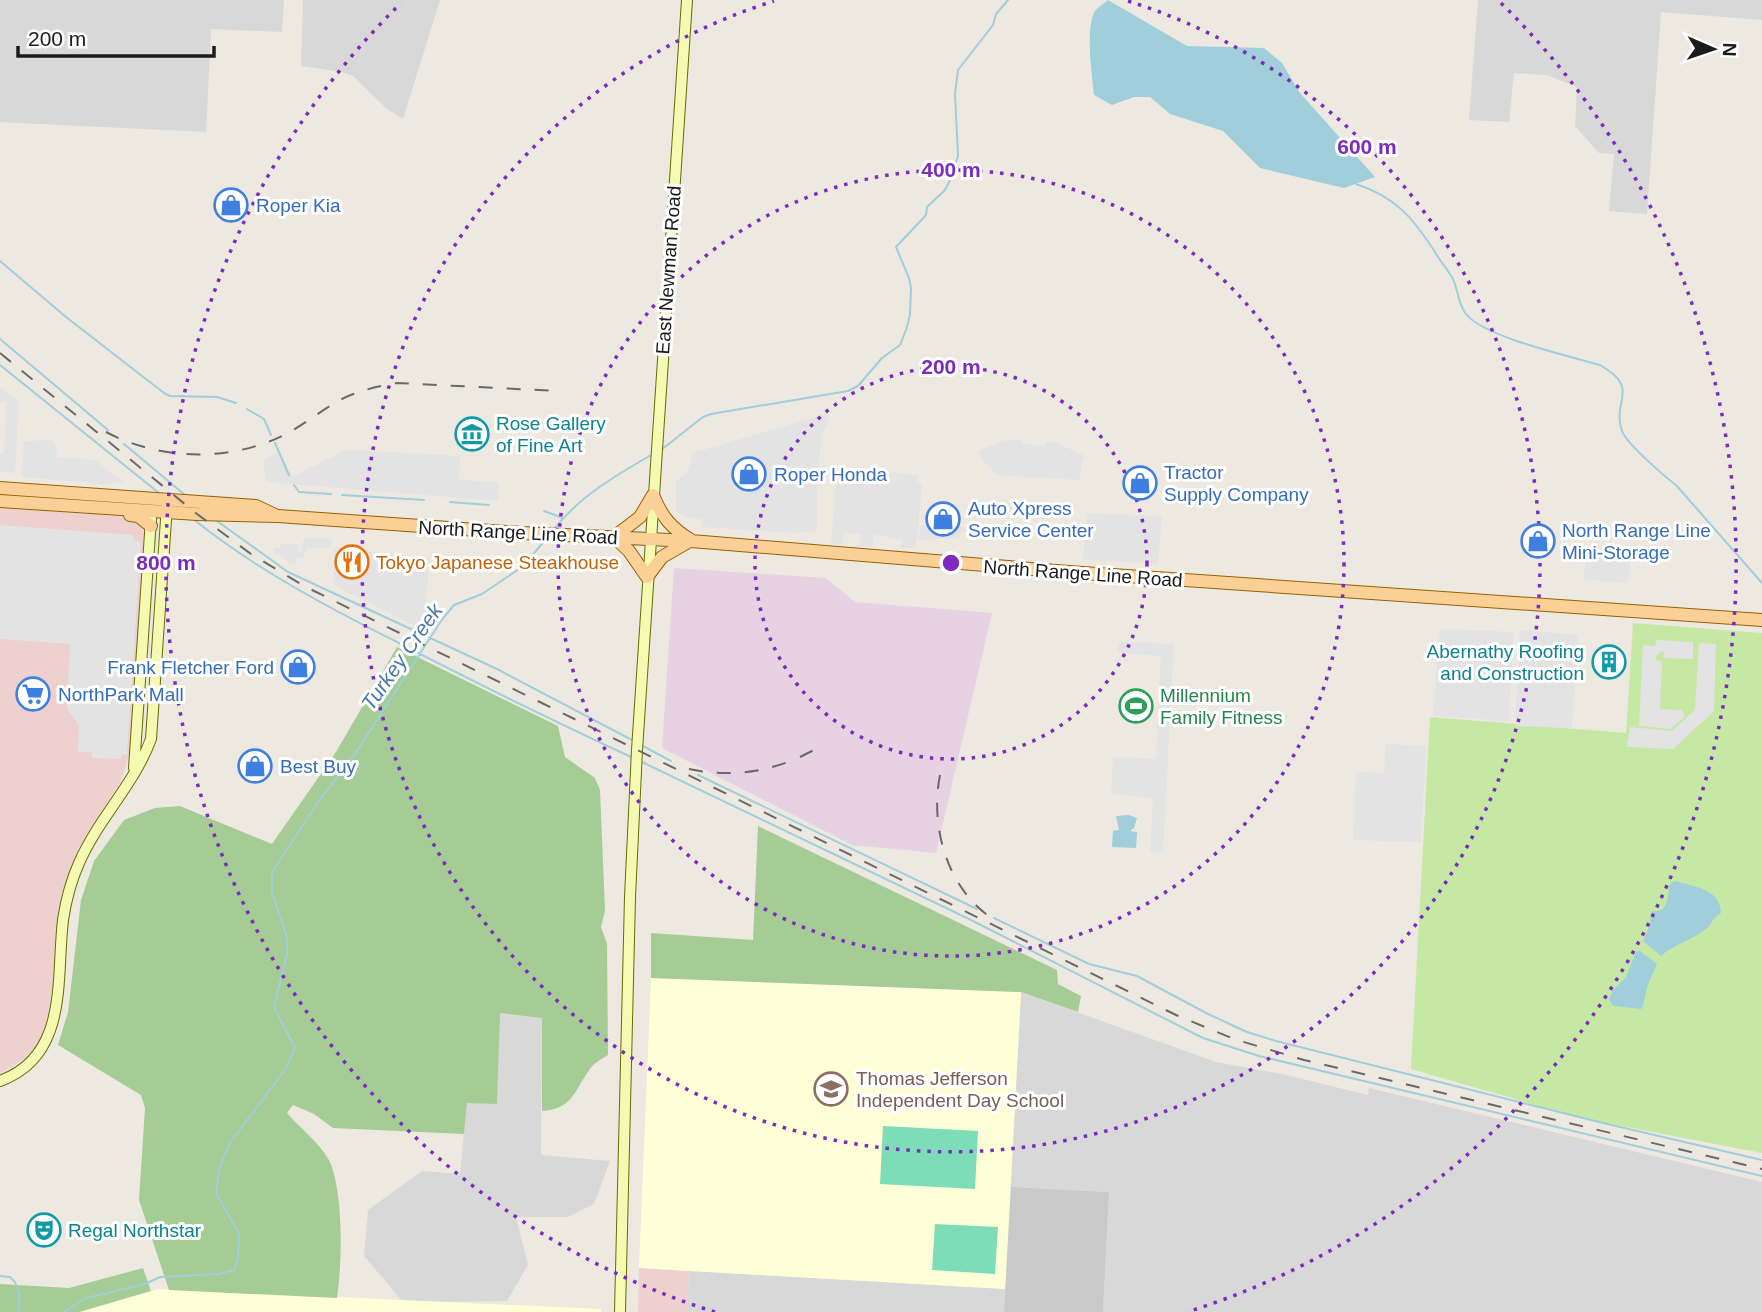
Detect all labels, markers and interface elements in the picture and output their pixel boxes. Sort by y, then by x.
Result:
scale bar [18,14,214,58]
north arrow [1678,14,1748,84]
text: 200 m [28,27,86,50]
text: N [1719,42,1740,57]
text: 600 m [1337,135,1397,158]
text: 400 m [921,158,981,181]
street label: East Newman Road [652,185,685,355]
shop icon: Roper Kia [212,186,250,224]
place label: Roper Kia [256,195,341,216]
text: 200 m [921,355,981,378]
place label: Rose Gallery of Fine Art [496,413,606,456]
museum icon: Rose Gallery of Fine Art [453,415,491,453]
shop icon: Roper Honda [730,455,768,493]
place label: Tractor Supply Company [1164,462,1309,505]
place label: Roper Honda [774,464,887,485]
shop icon: Tractor Supply Company [1121,464,1159,502]
place label: Auto Xpress Service Center [968,498,1094,541]
shop icon: Auto Xpress Service Center [924,500,962,538]
street label: North Range Line Road [418,517,618,548]
place label: North Range Line Mini-Storage [1562,520,1711,563]
shop icon: North Range Line Mini-Storage [1519,522,1557,560]
restaurant icon: Tokyo Japanese Steakhouse [333,543,371,581]
text: 800 m [136,551,196,574]
centre of rings [939,551,963,575]
place label: Tokyo Japanese Steakhouse [376,552,619,573]
street label: North Range Line Road [983,556,1183,591]
water label: Turkey Creek [356,598,448,714]
place label: Abernathy Roofing and Construction [1427,641,1584,684]
building icon: Abernathy Roofing and Construction [1590,643,1628,681]
shop icon: Frank Fletcher Ford [279,648,317,686]
place label: Frank Fletcher Ford [107,657,274,678]
supermarket icon: NorthPark Mall [14,675,52,713]
place label: NorthPark Mall [58,684,184,705]
place label: Millennium Family Fitness [1160,685,1282,728]
sports icon: Millennium Family Fitness [1117,687,1155,725]
shop icon: Best Buy [236,747,274,785]
place label: Best Buy [280,756,357,777]
place label: Thomas Jefferson Independent Day School [856,1068,1064,1111]
school or university icon: Thomas Jefferson Independent Day School [812,1070,850,1108]
theatre icon: Regal Northstar [25,1211,63,1249]
place label: Regal Northstar [68,1220,202,1241]

